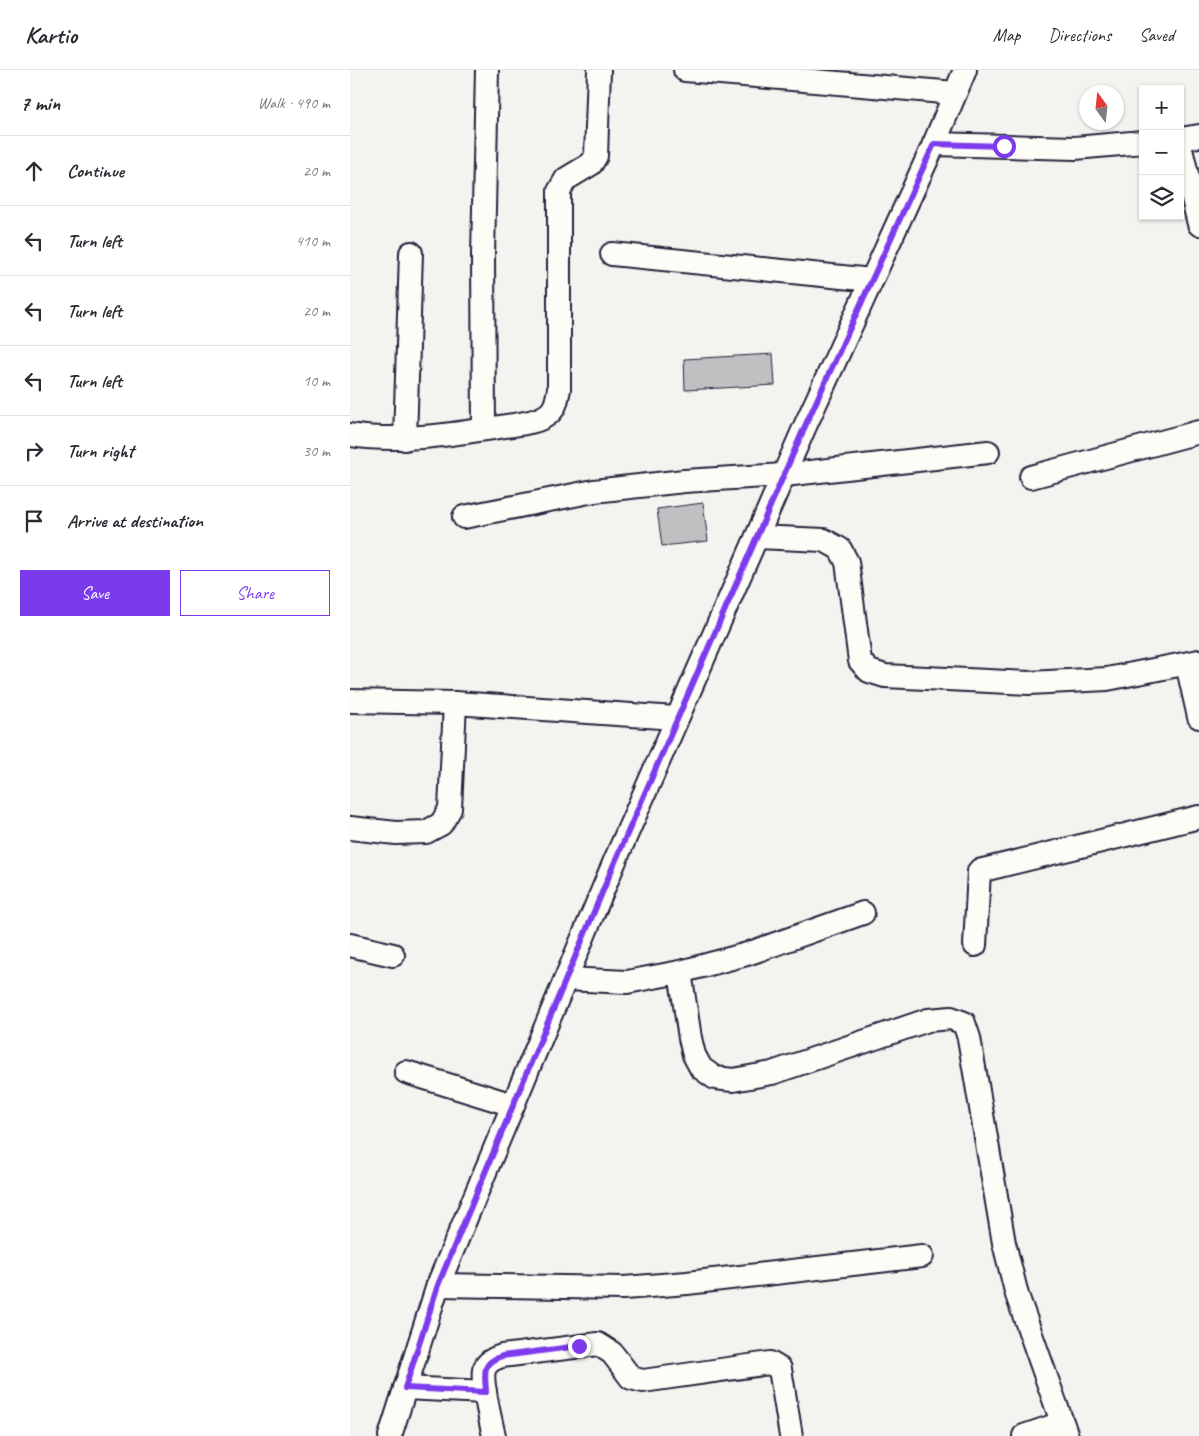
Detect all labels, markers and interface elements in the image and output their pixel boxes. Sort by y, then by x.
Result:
text: Kartio [25,20,77,50]
text: Map [993,24,1020,46]
text: Directions [1048,24,1111,46]
text: Saved [1139,24,1174,46]
north arrow [1079,85,1124,130]
map controls [1139,85,1184,220]
button: + [1139,85,1184,130]
text: 7 min [20,90,60,116]
text: Walk · 490 m [258,93,330,113]
button: − [1139,130,1184,175]
route start [993,135,1016,158]
icon: ahead [20,157,48,185]
text: Continue [67,159,124,183]
text: 20 m [303,161,330,181]
button: layers [1139,175,1184,220]
icon: left [20,227,48,255]
text: Turn left [67,229,122,253]
text: 410 m [296,231,330,251]
icon: left [20,297,48,325]
text: Turn left [67,299,122,323]
text: 20 m [303,301,330,321]
icon: left [20,367,48,395]
text: Turn left [67,369,122,393]
text: 10 m [303,371,330,391]
icon: right [20,437,48,465]
text: Turn right [67,439,134,463]
text: 30 m [303,441,330,461]
icon: arrive [20,507,48,535]
text: Arrive at destination [67,509,203,533]
button: Save [20,570,170,616]
button: Share [180,570,330,616]
route end [568,1335,591,1358]

